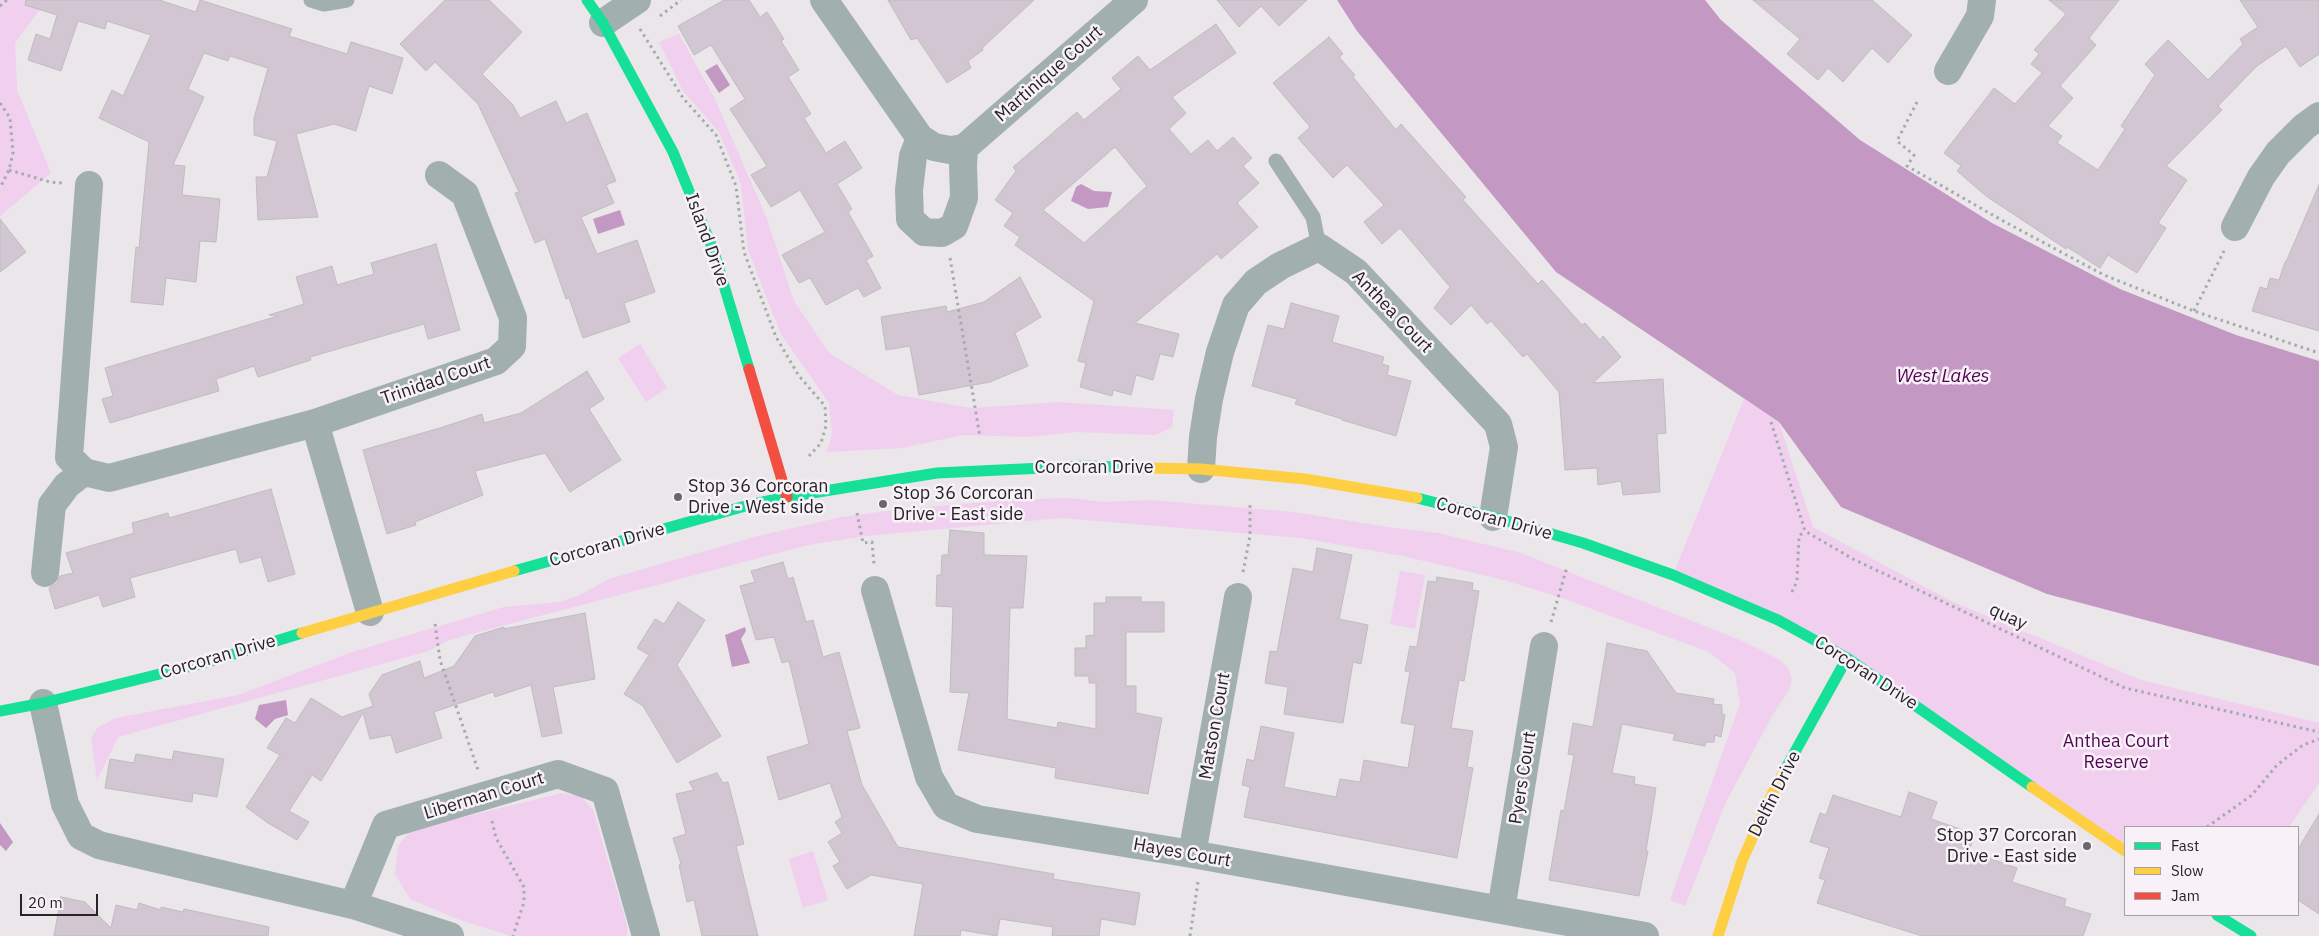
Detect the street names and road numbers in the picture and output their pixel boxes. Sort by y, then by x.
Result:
street label: Martinique Court [991,21,1107,127]
street label: Island Drive [680,191,734,289]
street label: Anthea Court [1347,266,1437,358]
street label: Trinidad Court [378,352,494,410]
street label: Corcoran Drive [1034,457,1154,479]
street label: Corcoran Drive [1434,493,1554,545]
street label: Corcoran Drive [547,518,667,572]
street label: quay [1986,599,2030,635]
street label: Corcoran Drive [158,630,278,684]
street label: Corcoran Drive [1810,631,1922,715]
street label: Matson Court [1195,671,1235,781]
street label: Pyers Court [1505,730,1541,826]
street label: Delfin Drive [1744,748,1806,840]
street label: Liberman Court [421,767,547,825]
street label: Hayes Court [1132,834,1232,872]

